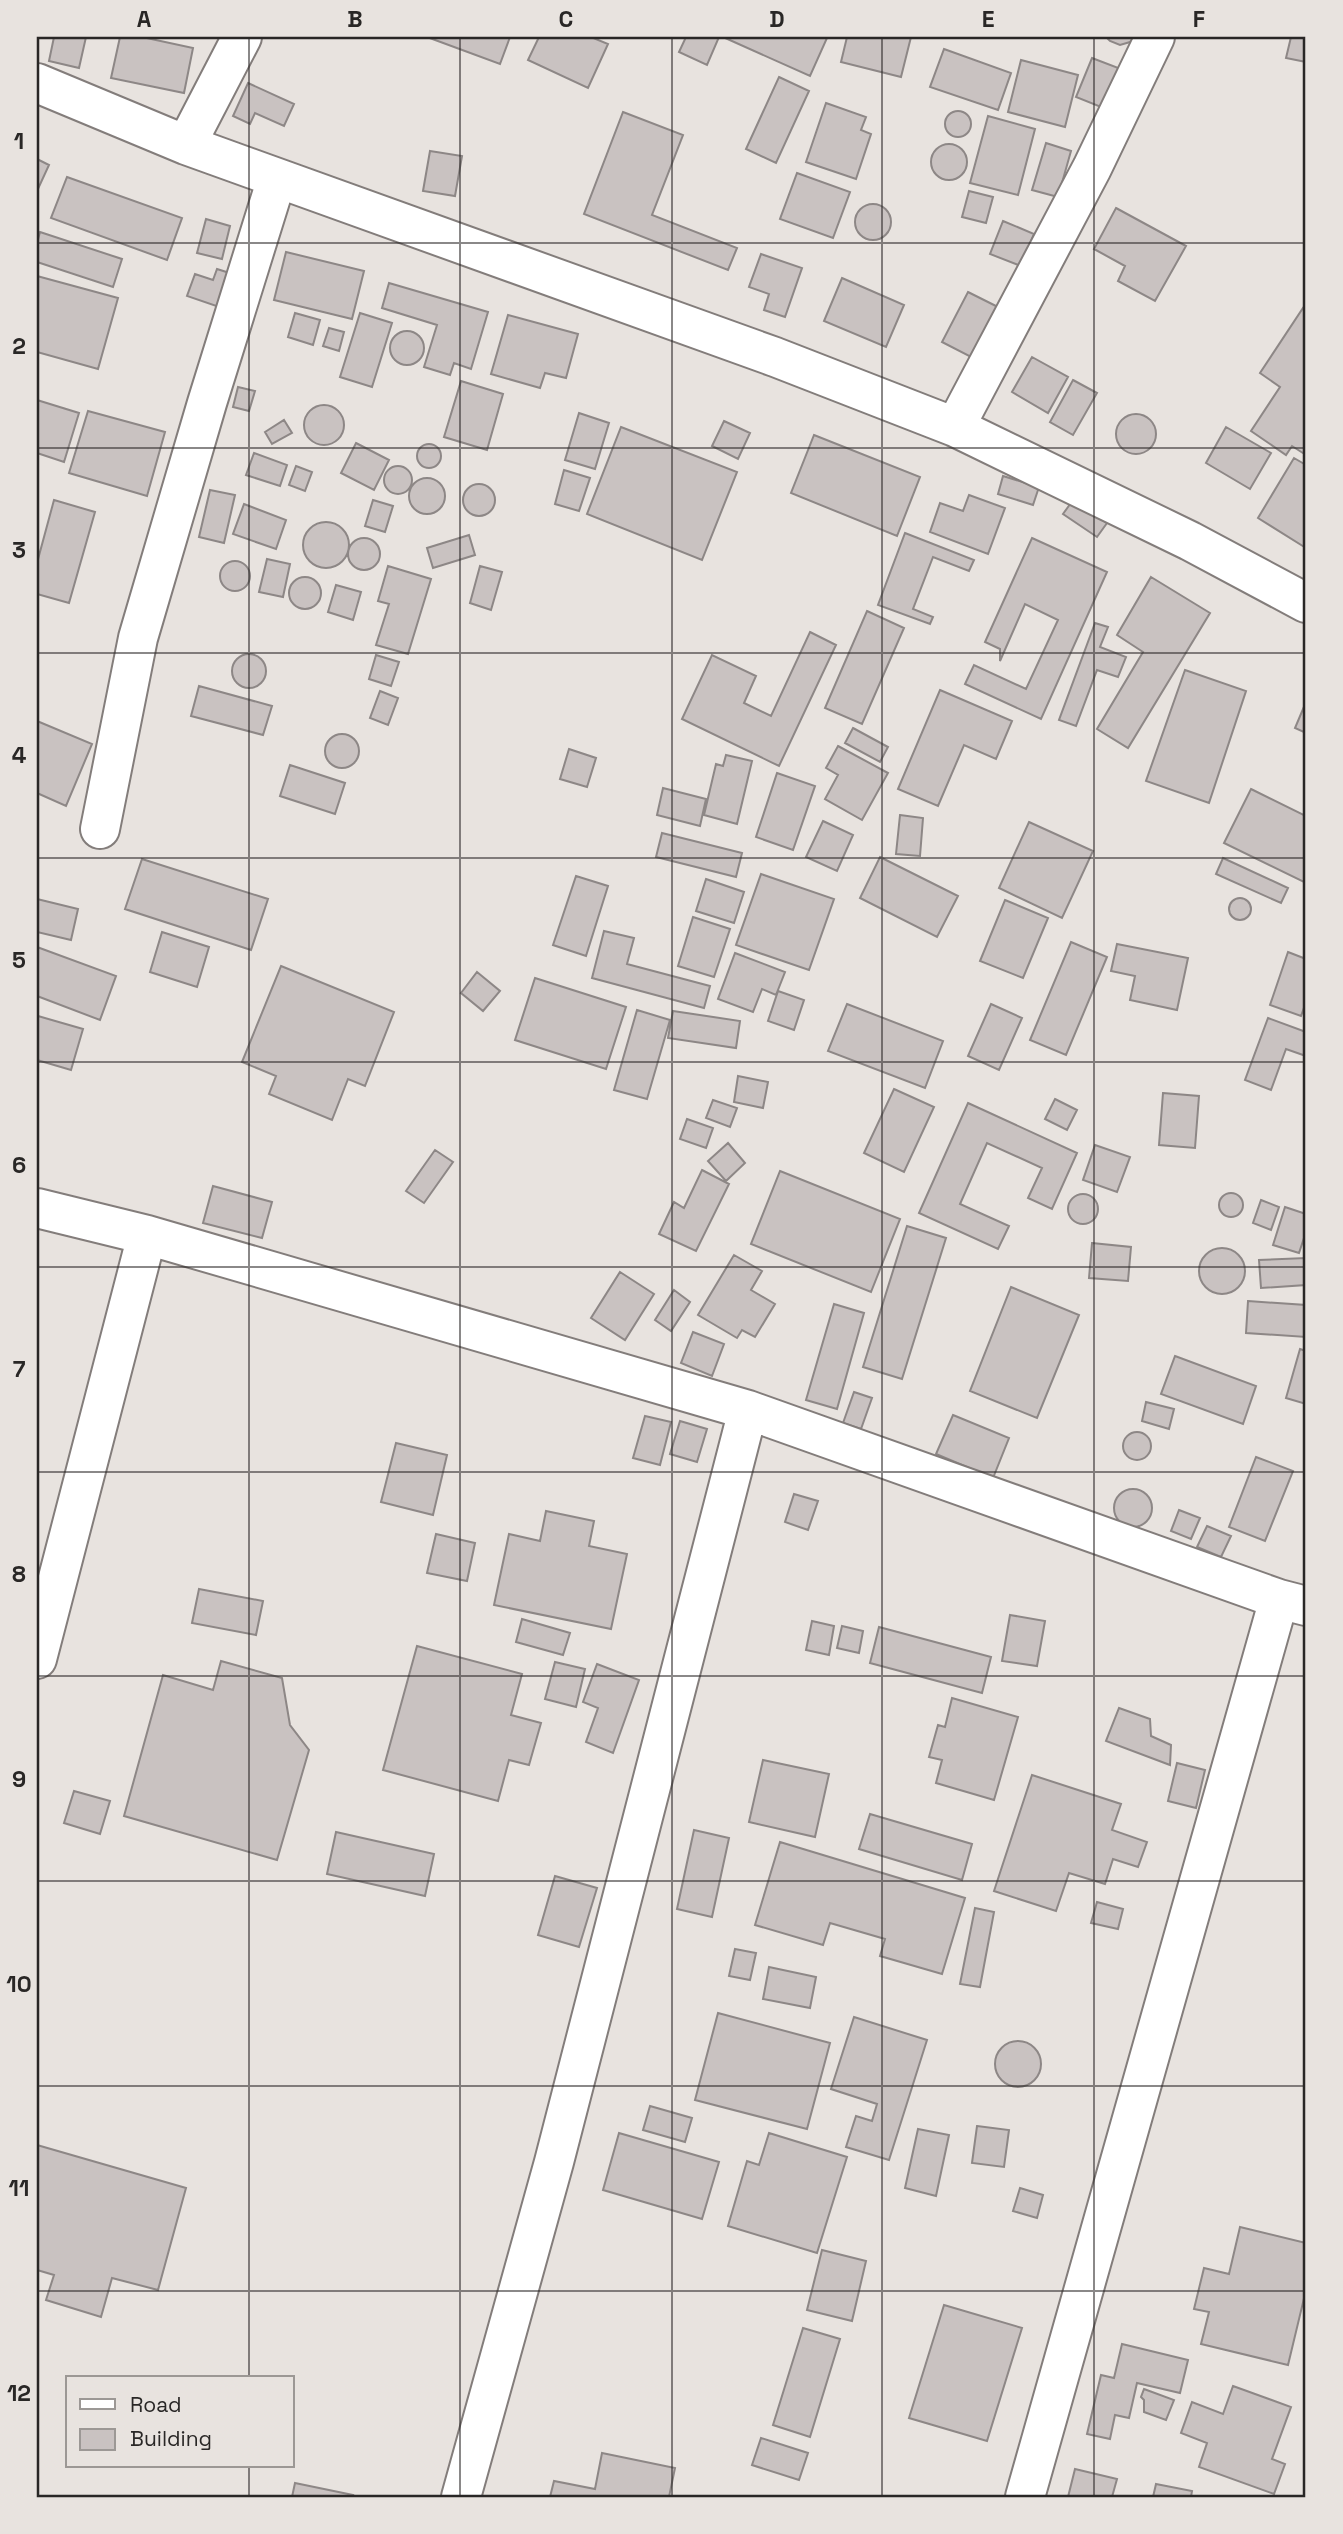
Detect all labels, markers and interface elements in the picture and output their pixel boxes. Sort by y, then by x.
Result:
text: A [137,4,152,34]
text: B [347,4,363,34]
text: C [559,4,573,34]
text: D [769,4,785,34]
text: E [982,4,994,34]
text: F [1193,4,1205,34]
text: 1 [14,126,24,156]
text: 2 [12,331,26,361]
text: 3 [12,535,26,565]
text: 4 [12,740,27,770]
text: 5 [12,945,26,975]
text: 6 [12,1150,26,1180]
text: 7 [13,1354,26,1384]
text: 8 [12,1559,26,1589]
text: 9 [12,1764,26,1794]
text: 10 [6,1969,32,1999]
text: 11 [9,2173,29,2203]
legend [66,2376,294,2468]
text: 12 [7,2378,31,2408]
text: Road [130,2391,182,2418]
text: Building [130,2425,212,2452]

